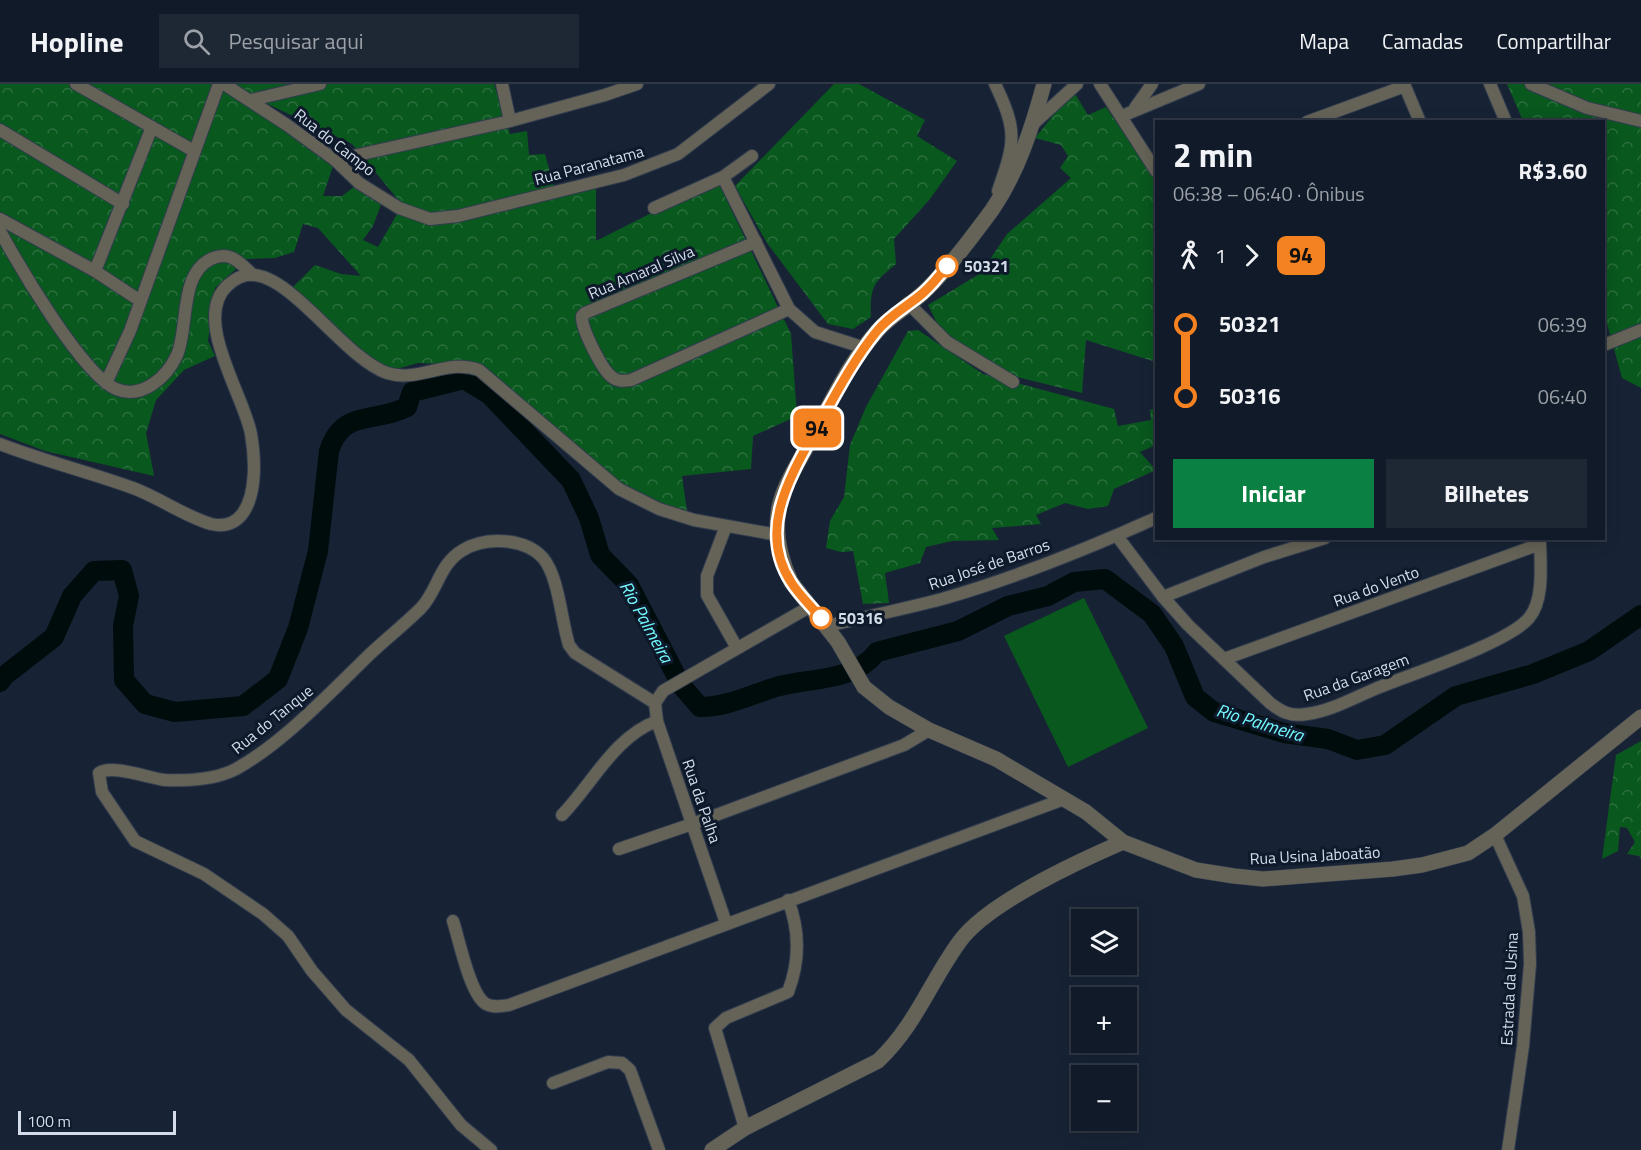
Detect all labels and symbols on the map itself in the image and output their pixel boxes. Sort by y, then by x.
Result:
street label: Rua do Campo [289,103,381,181]
street label: Rua Paranatama [532,139,646,191]
street label: Rua Amaral Silva [584,239,698,305]
place label: 50321 [964,254,1009,278]
marker: 50321 [936,255,958,277]
line badge: 94 [790,408,844,448]
street label: Rua José de Barros [925,532,1053,596]
street label: Rua do Vento [1330,559,1422,613]
water label: Rio Palmeira [613,576,681,668]
place label: 50316 [838,606,883,630]
marker: 50316 [810,607,832,629]
street label: Rua da Garagem [1300,647,1412,707]
street label: Rua do Tanque [226,679,318,759]
water label: Rio Palmeira [1213,696,1308,749]
street label: Rua da Palha [676,756,728,846]
street label: Rua Usina Jaboatão [1249,840,1381,870]
street label: Estrada da Usina [1494,932,1524,1046]
scale bar [18,1108,176,1136]

